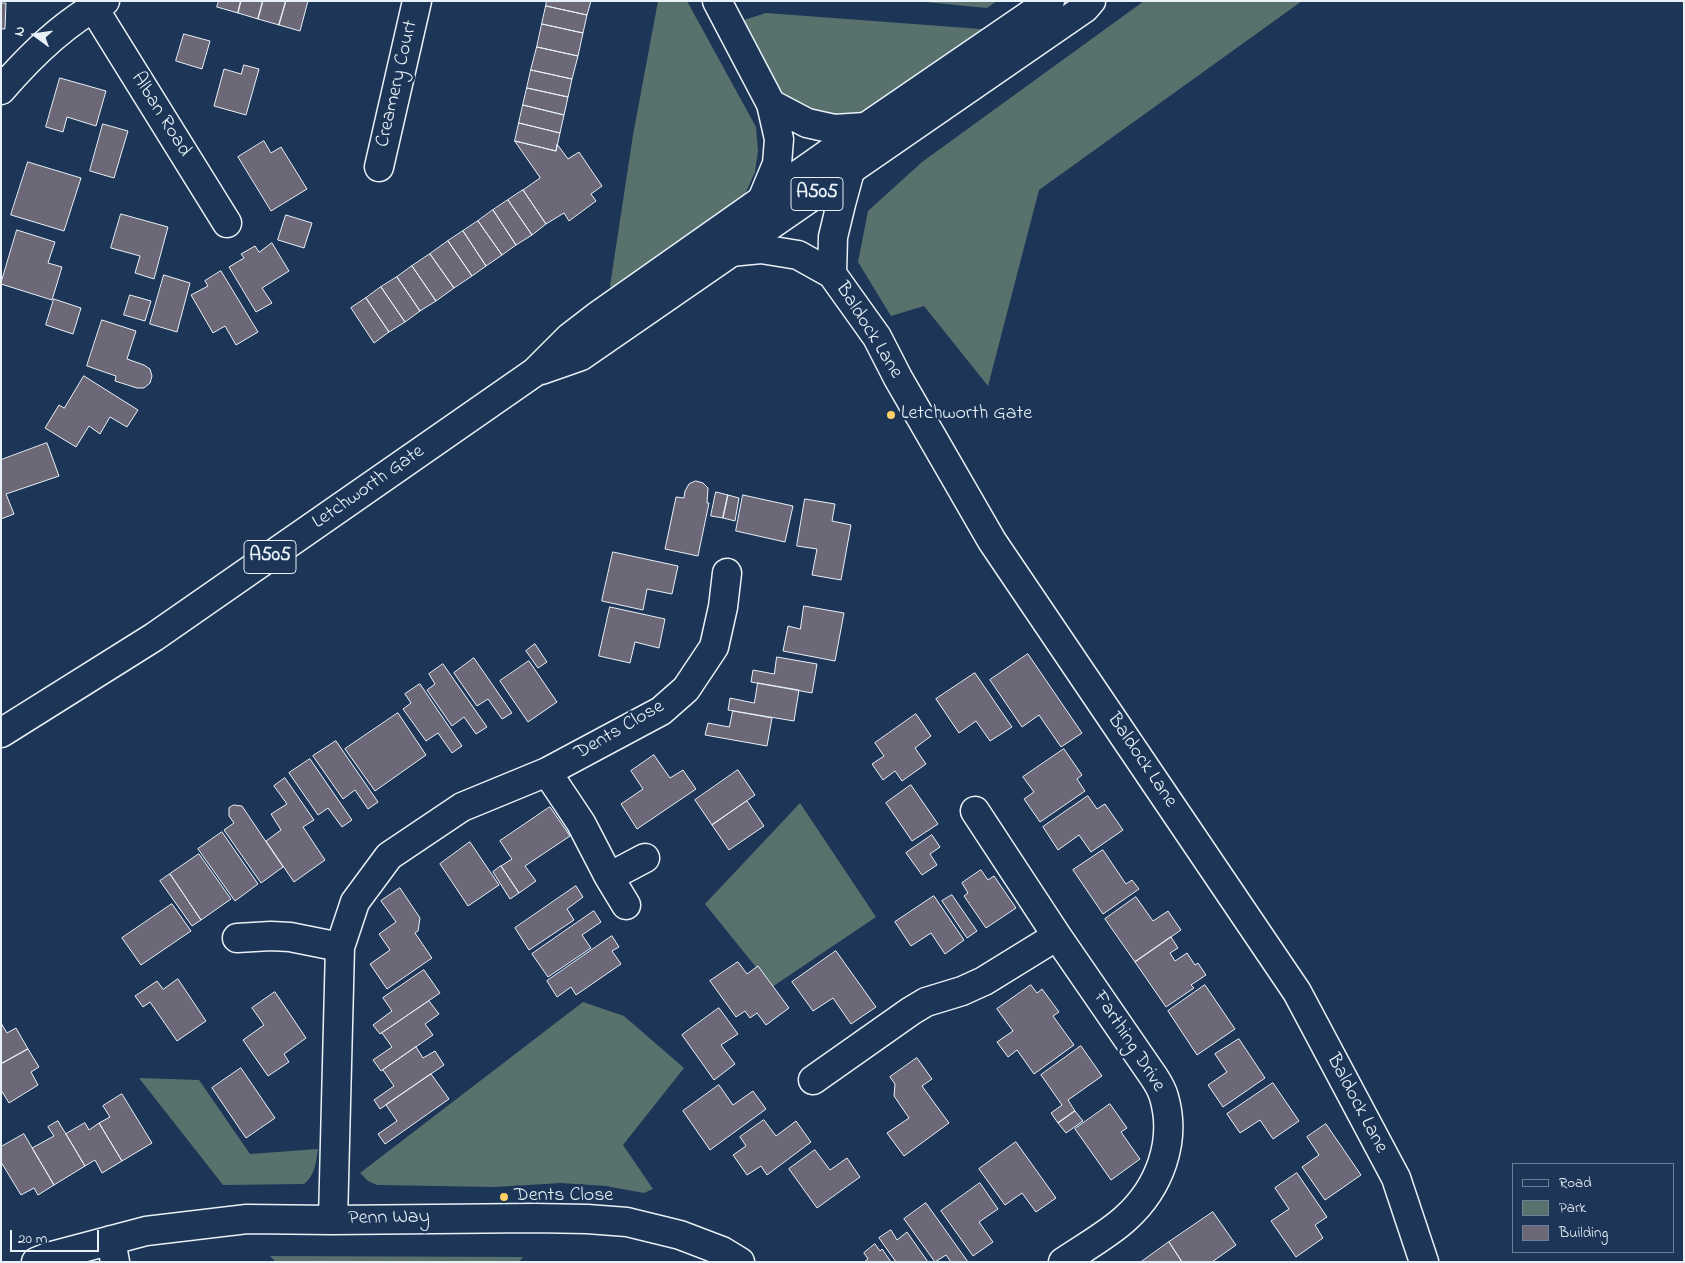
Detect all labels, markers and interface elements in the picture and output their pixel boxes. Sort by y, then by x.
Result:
north arrow [10,10,60,60]
street label: Creamery Court [372,18,424,150]
text: N [9,24,31,38]
street label: Alban Road [125,68,195,162]
road number: A505 [791,178,843,210]
street label: Baldock Lane [829,278,907,384]
place label: Letchworth Gate [901,403,1032,427]
marker: Letchworth Gate [885,409,897,421]
street label: Letchworth Gate [308,441,430,535]
road number: A505 [244,540,296,574]
street label: Dents Close [571,696,669,766]
street label: Baldock Lane [1101,709,1181,813]
street label: Farthing Drive [1087,987,1169,1097]
street label: Baldock Lane [1320,1050,1392,1158]
legend [1512,1163,1675,1253]
text: Road [1559,1172,1592,1194]
place label: Dents Close [514,1185,613,1209]
marker: Dents Close [498,1191,510,1203]
text: Park [1559,1197,1586,1219]
street label: Penn Way [348,1206,430,1232]
scale bar [12,1220,101,1252]
text: Building [1559,1222,1608,1244]
text: 20 m [18,1228,47,1250]

